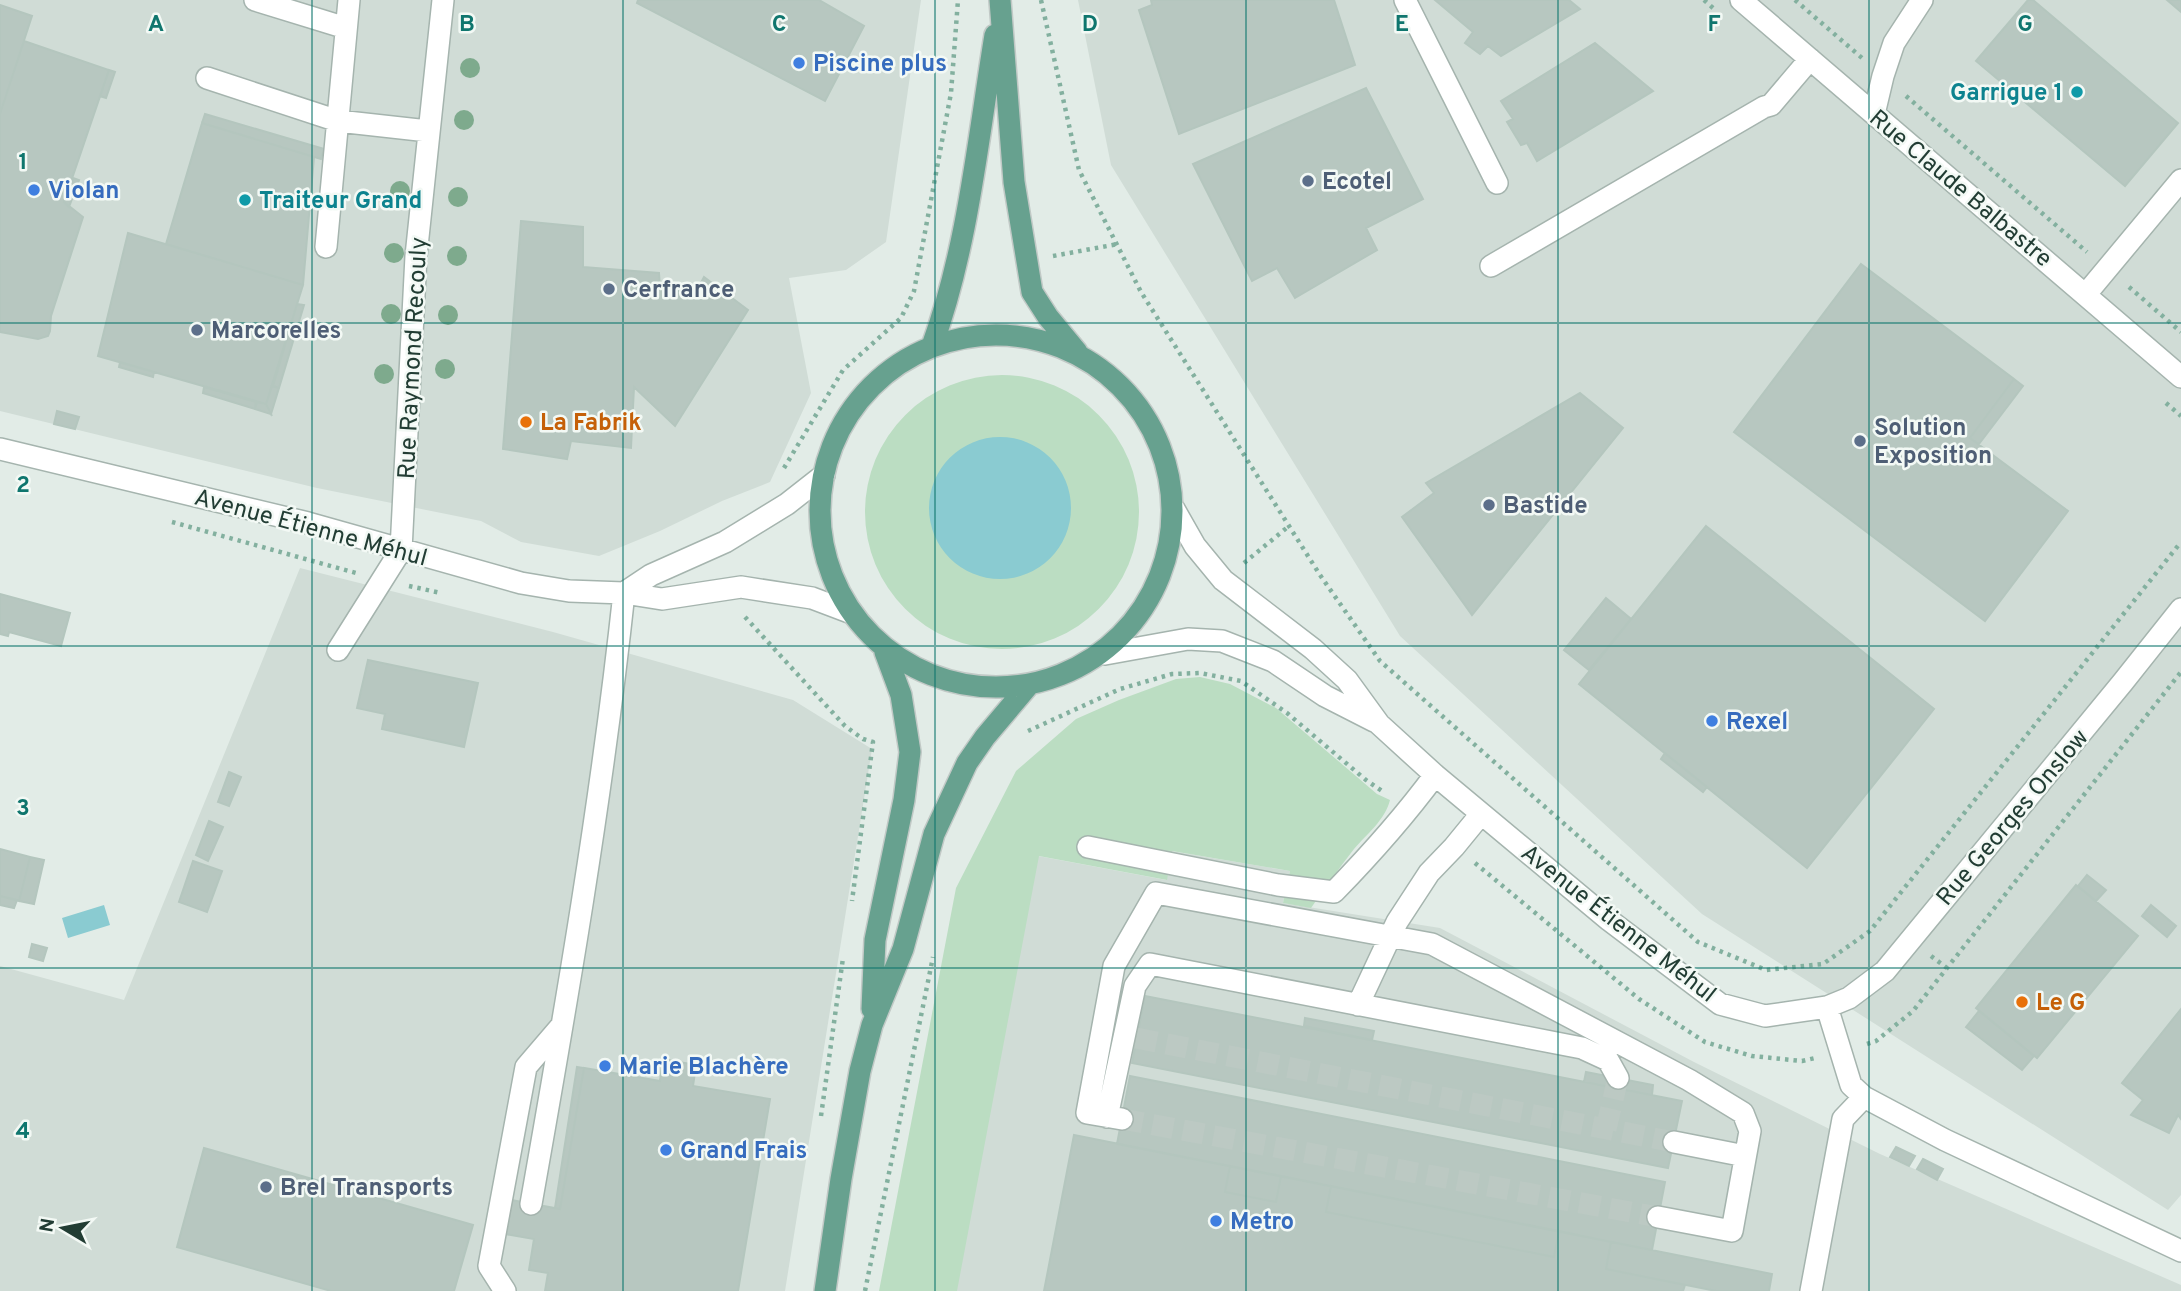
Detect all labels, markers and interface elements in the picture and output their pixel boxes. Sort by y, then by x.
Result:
text: A [148,11,164,40]
text: B [459,11,475,40]
text: C [772,11,786,40]
text: D [1082,11,1098,40]
text: E [1395,11,1409,40]
text: F [1707,11,1721,40]
text: G [2017,11,2033,40]
place label: Piscine plus [813,50,947,80]
marker: Piscine plus [791,55,807,71]
place label: Garrigue 1 [1950,79,2063,109]
marker: Garrigue 1 [2069,84,2085,100]
street label: Rue Claude Balbastre [1862,104,2057,275]
text: 1 [18,149,28,178]
place label: Ecotel [1322,168,1392,198]
marker: Ecotel [1300,173,1316,189]
place label: Violan [48,177,119,207]
marker: Violan [26,182,42,198]
place label: Traiteur Grand [259,187,422,217]
marker: Traiteur Grand [237,192,253,208]
street label: Rue Raymond Recouly [393,236,435,480]
place label: Cerfrance [623,276,734,306]
marker: Cerfrance [601,281,617,297]
place label: Marcorelles [211,317,341,347]
marker: Marcorelles [189,322,205,338]
place label: La Fabrik [540,409,642,439]
marker: La Fabrik [518,414,534,430]
place label: Solution Exposition [1874,414,1992,472]
marker: Solution Exposition [1852,433,1868,449]
text: 2 [16,472,30,501]
street label: Avenue Étienne Méhul [191,481,431,574]
place label: Bastide [1503,492,1588,522]
marker: Bastide [1481,497,1497,513]
place label: Rexel [1726,708,1788,738]
marker: Rexel [1704,713,1720,729]
street label: Rue Georges Onslow [1931,724,2096,913]
text: 3 [16,795,30,824]
street label: Avenue Étienne Méhul [1514,837,1723,1010]
place label: Le G [2036,989,2085,1019]
marker: Le G [2014,994,2030,1010]
place label: Marie Blachère [619,1053,789,1083]
marker: Marie Blachère [597,1058,613,1074]
text: 4 [16,1118,30,1147]
place label: Grand Frais [680,1137,807,1167]
marker: Grand Frais [658,1142,674,1158]
place label: Brel Transports [280,1174,453,1204]
marker: Brel Transports [258,1179,274,1195]
north arrow [28,1193,98,1263]
place label: Metro [1230,1208,1294,1238]
marker: Metro [1208,1213,1224,1229]
text: N [35,1217,61,1234]

